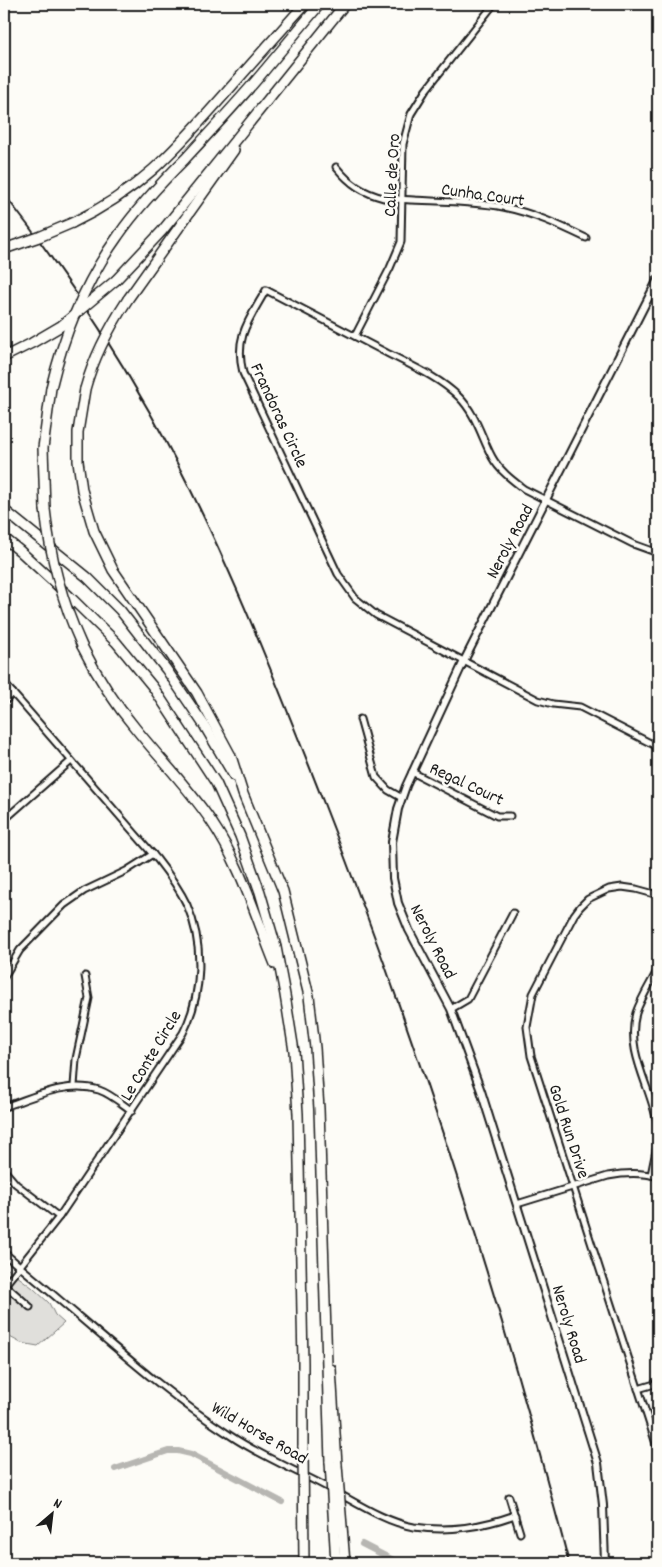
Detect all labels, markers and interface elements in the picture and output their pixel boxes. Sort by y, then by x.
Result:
street label: Calle de Oro [379,133,408,217]
street label: Cunha Court [439,178,526,215]
street label: Frandoras Circle [243,360,313,473]
street label: Neroly Road [481,501,541,584]
street label: Regal Court [425,757,508,814]
street label: Neroly Road [402,900,461,984]
street label: Le Conte Circle [115,1006,189,1106]
street label: Gold Run Drive [541,1081,595,1182]
street label: Neroly Road [544,1282,591,1367]
street label: Wild Horse Road [206,1396,312,1472]
north arrow [28,1490,78,1540]
text: N [49,1494,65,1515]

